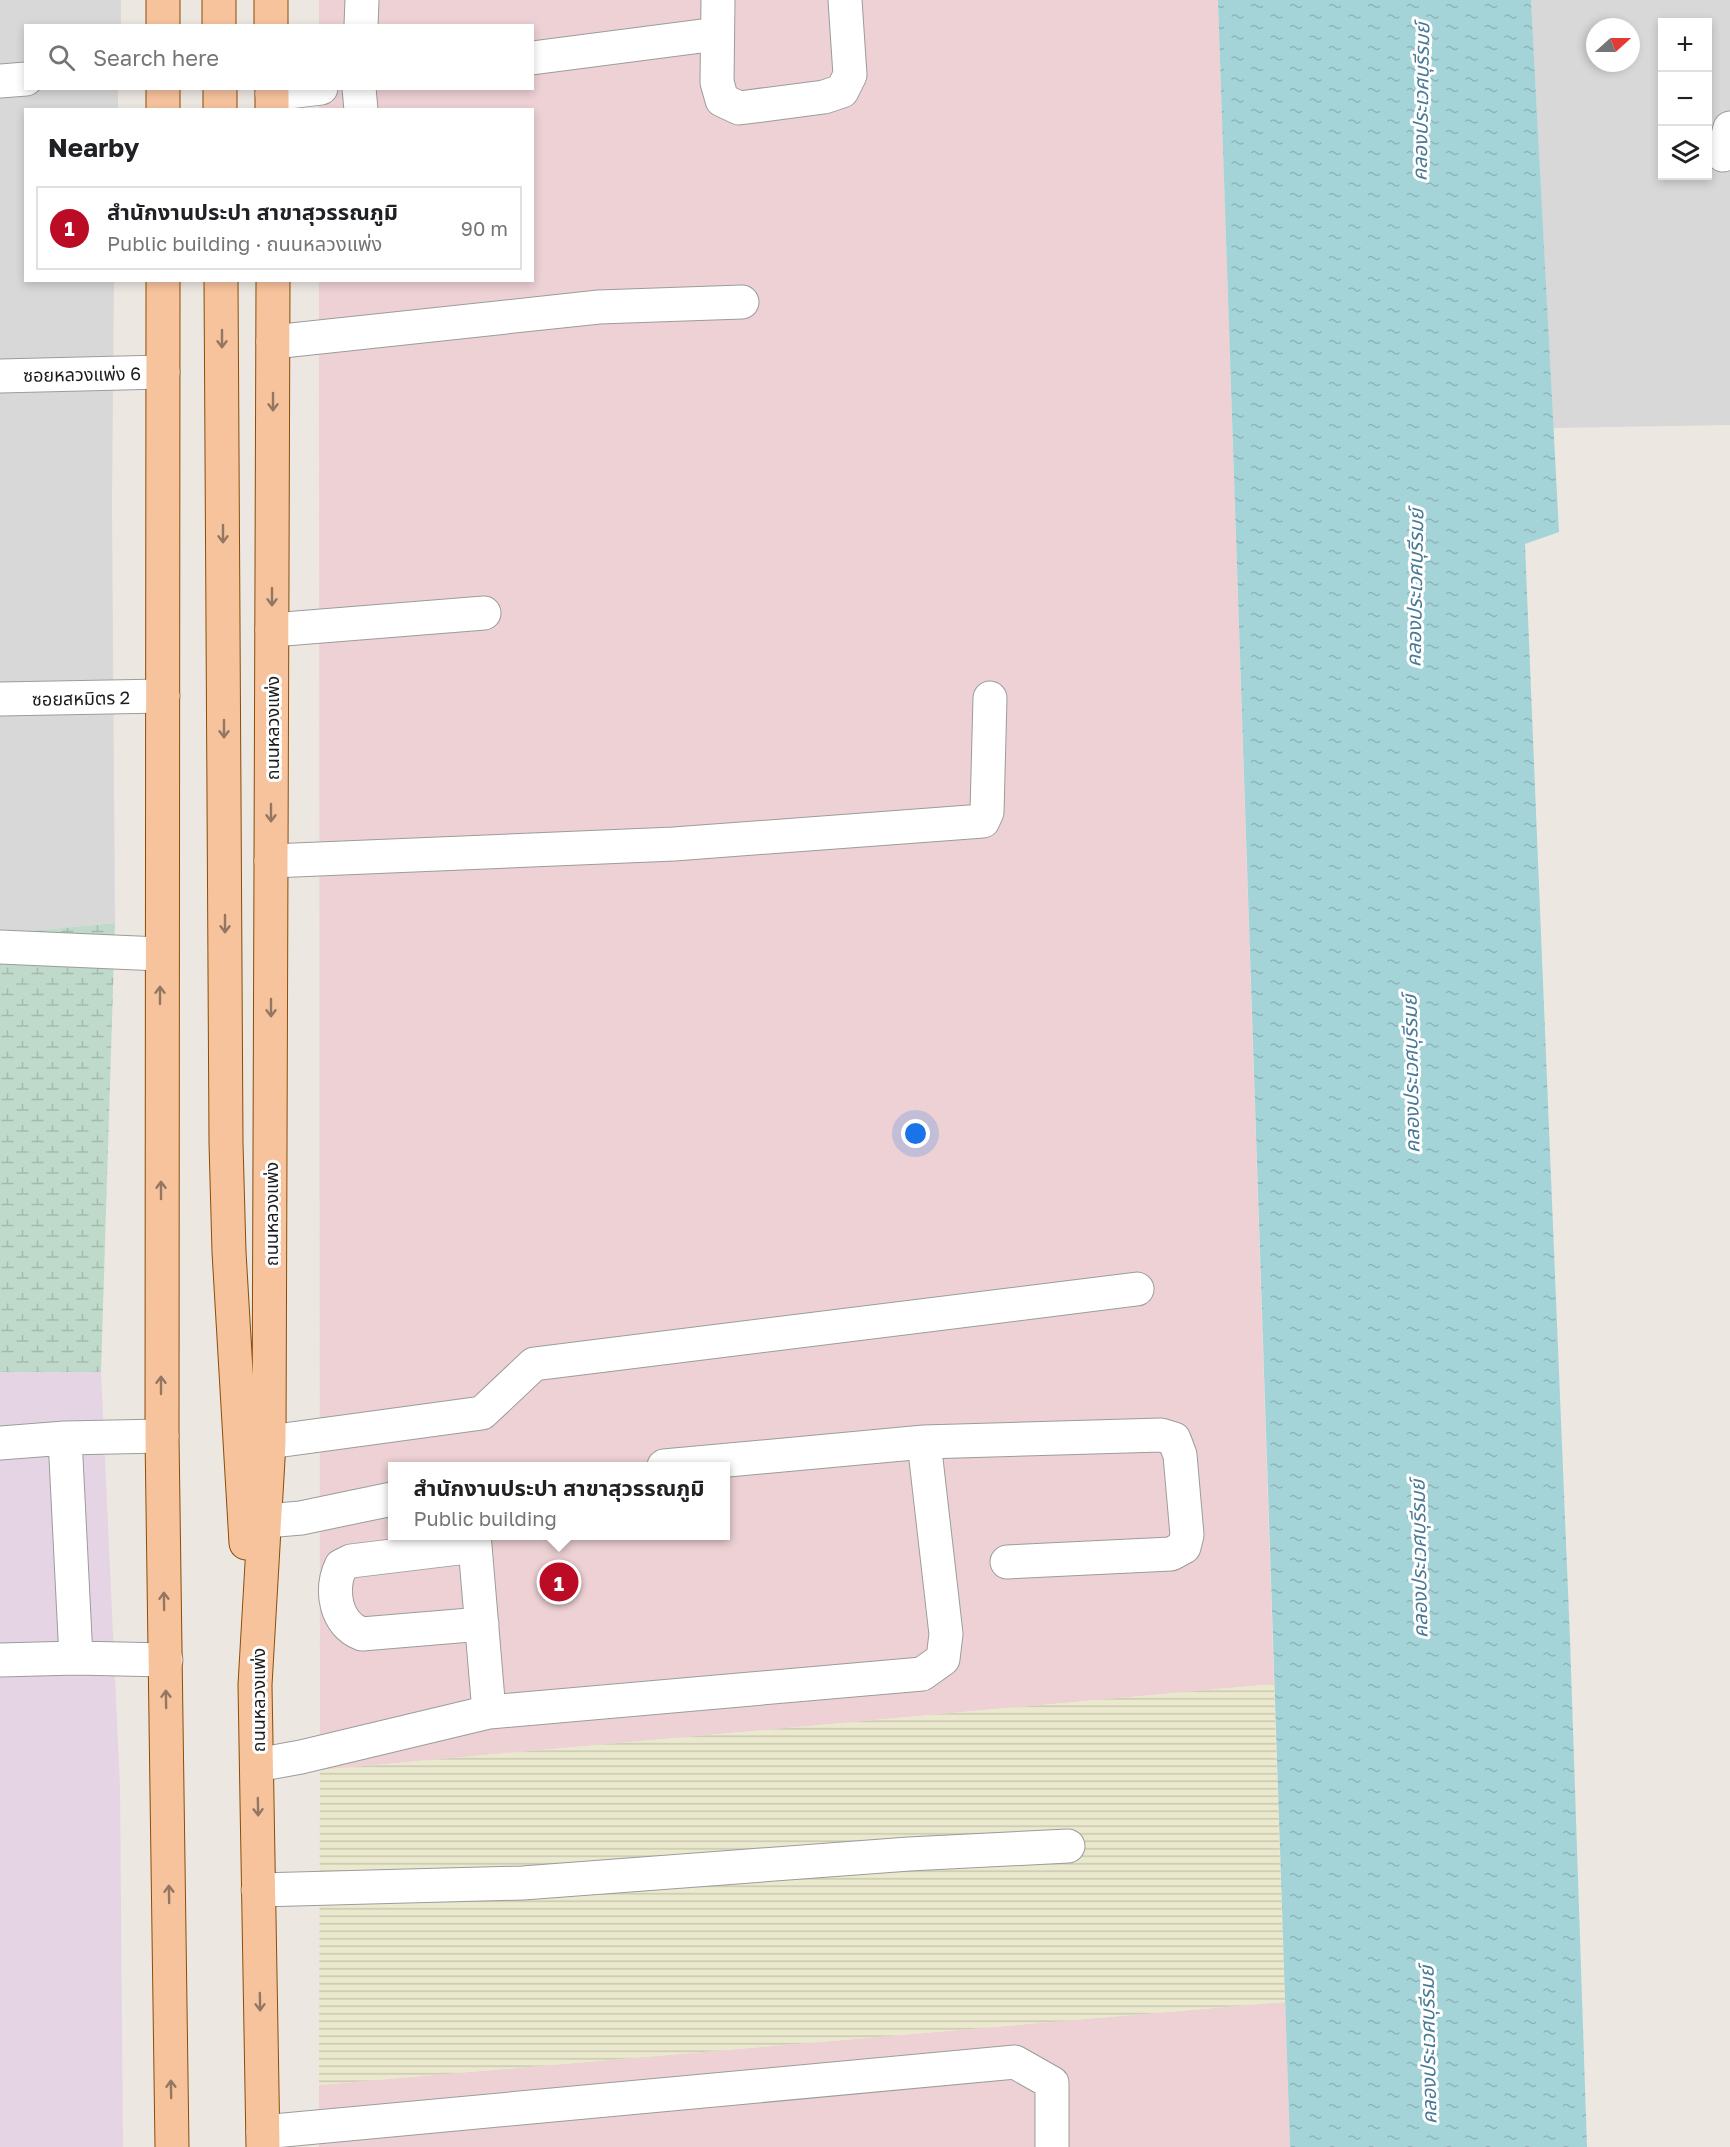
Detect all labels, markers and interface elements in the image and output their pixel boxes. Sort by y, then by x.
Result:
water label: คลองประเวศบุรีรมย์ [1407,18,1435,181]
north arrow [1586,18,1640,72]
map controls [1658,18,1712,180]
button: + [1658,18,1712,72]
search box [24,24,534,90]
icon: search [45,41,78,74]
text: Search here [93,44,219,71]
button: − [1658,72,1712,126]
button: layers [1658,126,1712,180]
text: Nearby [48,132,139,163]
text: สำนักงานประปา สาขาสุวรรณภูมิ [107,198,398,225]
text: 1 [64,216,75,240]
text: 90 m [461,216,508,240]
text: Public building · ถนนหลวงแพ่ง [107,231,382,255]
one-way arrow [216,328,228,348]
street label: ซอยหลวงแพ่ง 6 [23,362,141,386]
one-way arrow [267,391,279,411]
water label: คลองประเวศบุรีรมย์ [1401,504,1429,667]
one-way arrow [217,523,229,543]
one-way arrow [266,586,278,606]
street label: ถนนหลวงแพ่ง [261,676,283,780]
street label: ซอยสหมิตร 2 [32,686,130,710]
one-way arrow [218,718,230,738]
one-way arrow [265,802,277,822]
one-way arrow [219,913,231,933]
one-way arrow [155,986,166,1006]
water label: คลองประเวศบุรีรมย์ [1397,990,1425,1153]
one-way arrow [265,997,277,1017]
your location [901,1119,930,1148]
street label: ถนนหลวงแพ่ง [260,1162,282,1266]
one-way arrow [155,1181,167,1201]
one-way arrow [155,1376,167,1396]
popup [388,1462,730,1540]
text: สำนักงานประปา สาขาสุวรรณภูมิ [414,1474,704,1501]
water label: คลองประเวศบุรีรมย์ [1405,1475,1433,1638]
text: Public building [414,1506,557,1530]
pin: 1 [540,1560,578,1604]
one-way arrow [159,1592,170,1612]
street label: ถนนหลวงแพ่ง [247,1648,269,1752]
one-way arrow [160,1689,172,1709]
one-way arrow [252,1796,264,1816]
one-way arrow [163,1884,175,1904]
water label: คลองประเวศบุรีรมย์ [1414,1961,1442,2124]
one-way arrow [255,1991,266,2011]
one-way arrow [165,2079,177,2099]

